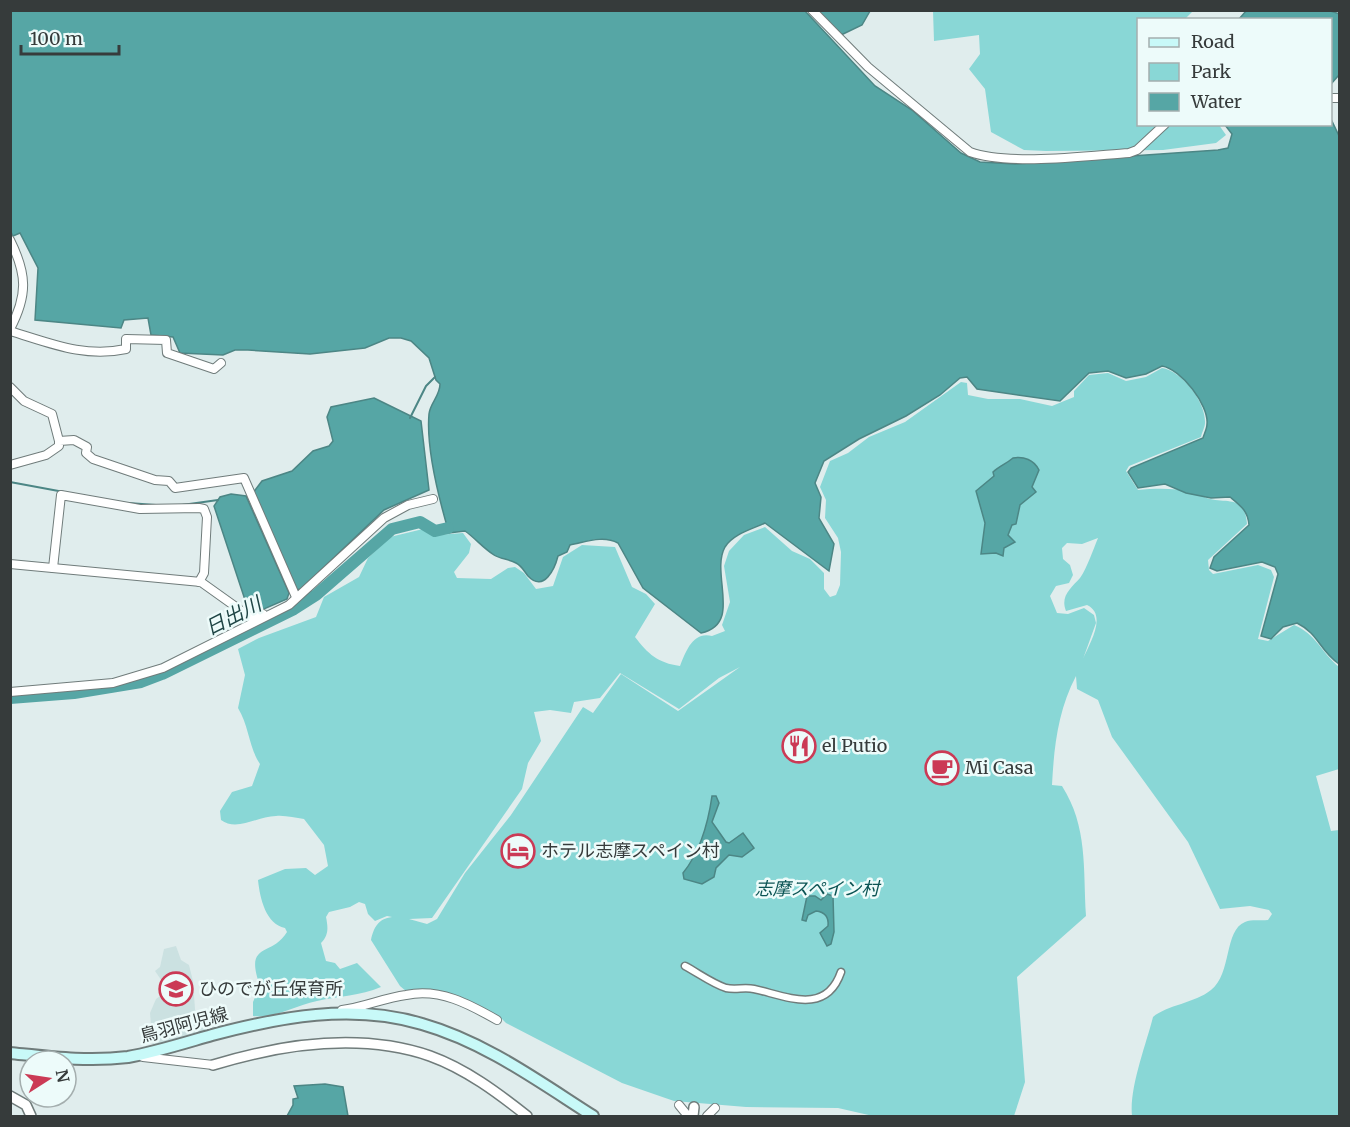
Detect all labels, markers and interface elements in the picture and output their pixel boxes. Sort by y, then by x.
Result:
scale bar [21,18,118,56]
legend [1137,18,1332,126]
text: 100 m [30,27,83,50]
text: Road [1191,30,1235,53]
text: Park [1191,60,1232,83]
text: Water [1190,90,1242,113]
water label: 日出川 [200,590,267,640]
restaurant icon: el Putio [781,728,817,764]
place label: el Putio [822,734,887,757]
cafe icon: Mi Casa [924,750,960,786]
place label: Mi Casa [965,756,1034,779]
hotel icon: ホテル志摩スペイン村 [500,833,536,869]
place label: ホテル志摩スペイン村 [541,839,720,862]
park label: 志摩スペイン村 [755,877,882,900]
school or university icon: ひのでが丘保育所 [158,971,194,1007]
place label: ひのでが丘保育所 [199,977,343,1000]
street label: 鳥羽阿児線 [137,1002,230,1047]
north arrow [18,1049,78,1109]
text: N [52,1068,74,1084]

